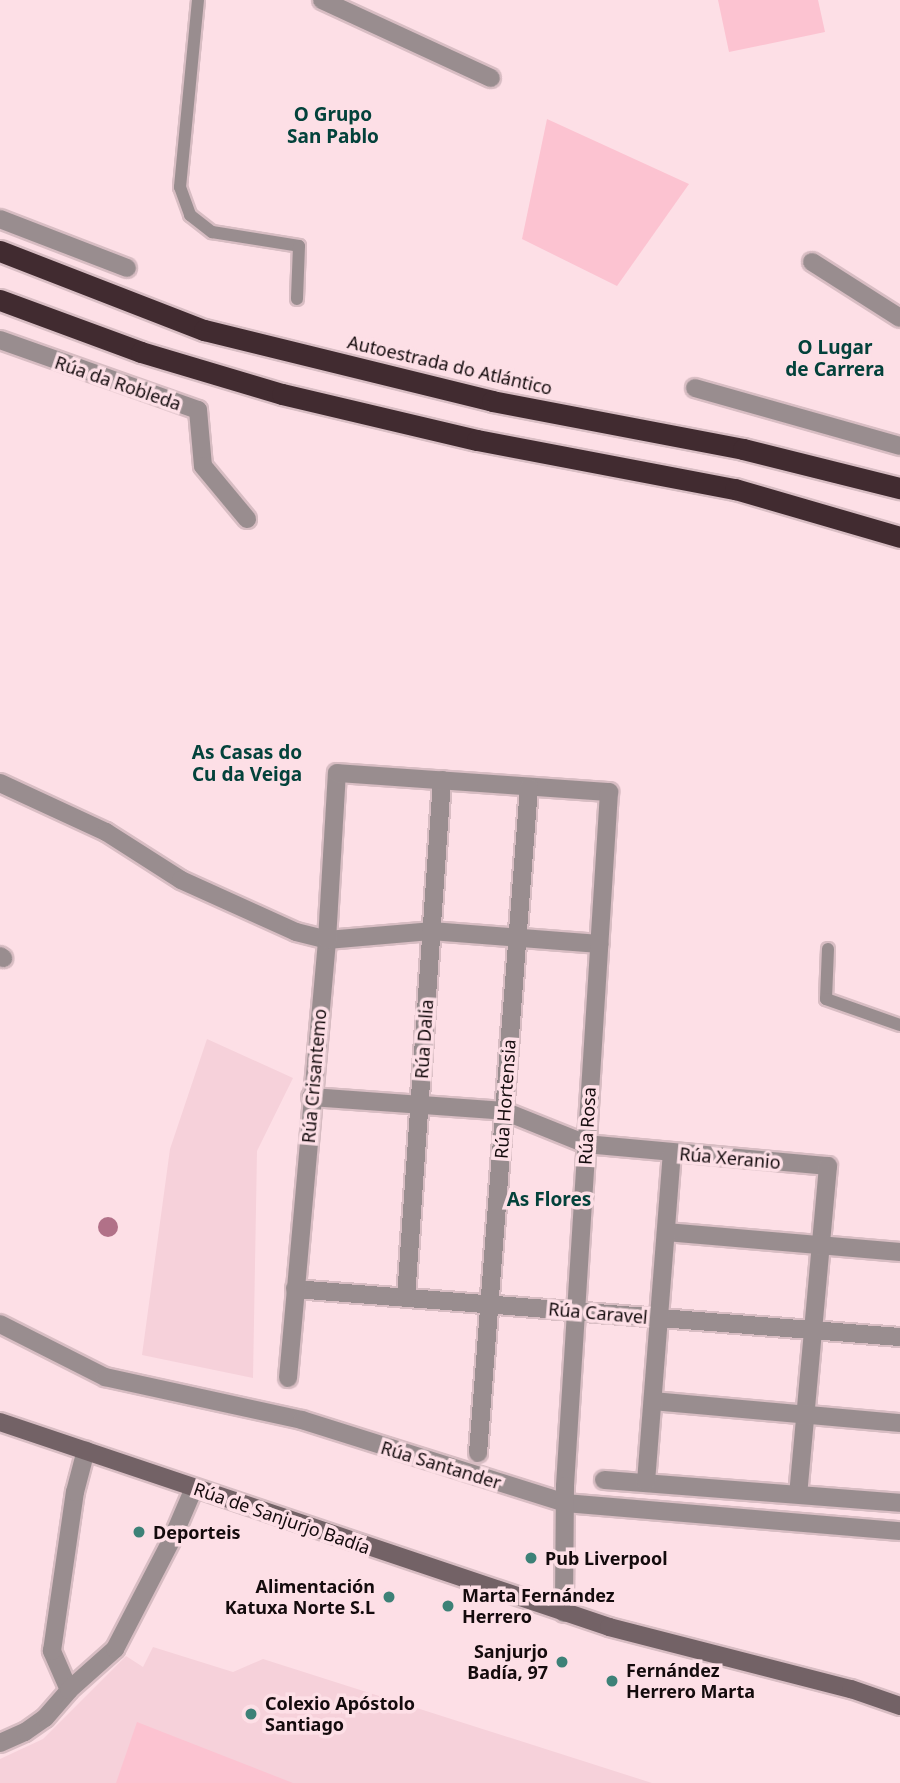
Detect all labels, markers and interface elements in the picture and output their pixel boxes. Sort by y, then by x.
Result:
district label: O Grupo San Pablo [287,104,379,148]
street label: Autoestrada do Atlántico [346,331,554,399]
district label: O Lugar de Carrera [785,337,885,381]
street label: Rúa da Robleda [52,351,184,415]
district label: As Casas do Cu da Veiga [192,742,302,786]
street label: Rúa Dalia [410,998,438,1080]
street label: Rúa Crisantemo [297,1008,331,1144]
street label: Rúa Hortensia [490,1038,520,1160]
street label: Rúa Rosa [574,1087,600,1165]
street label: Rúa Xeranio [678,1143,782,1173]
district label: As Flores [507,1189,591,1211]
street label: Rúa Caravel [547,1298,649,1328]
street label: Rúa Santander [378,1436,504,1494]
street label: Rúa de Sanjurjo Badía [191,1478,373,1558]
place label: Deporteis [153,1521,241,1543]
marker: Deporteis [131,1524,147,1540]
place label: Pub Liverpool [545,1547,668,1569]
marker: Pub Liverpool [523,1550,539,1566]
place label: Alimentación Katuxa Norte S.L [225,1576,375,1618]
place label: Marta Fernández Herrero [462,1585,615,1628]
marker: Alimentación Katuxa Norte S.L [381,1589,397,1605]
marker: Marta Fernández Herrero [440,1598,456,1614]
place label: Sanjurjo Badía, 97 [467,1641,548,1684]
marker: Sanjurjo Badía, 97 [554,1654,570,1670]
place label: Fernández Herrero Marta [626,1660,755,1702]
marker: Fernández Herrero Marta [604,1673,620,1689]
place label: Colexio Apóstolo Santiago [265,1693,415,1736]
marker: Colexio Apóstolo Santiago [243,1706,259,1722]

